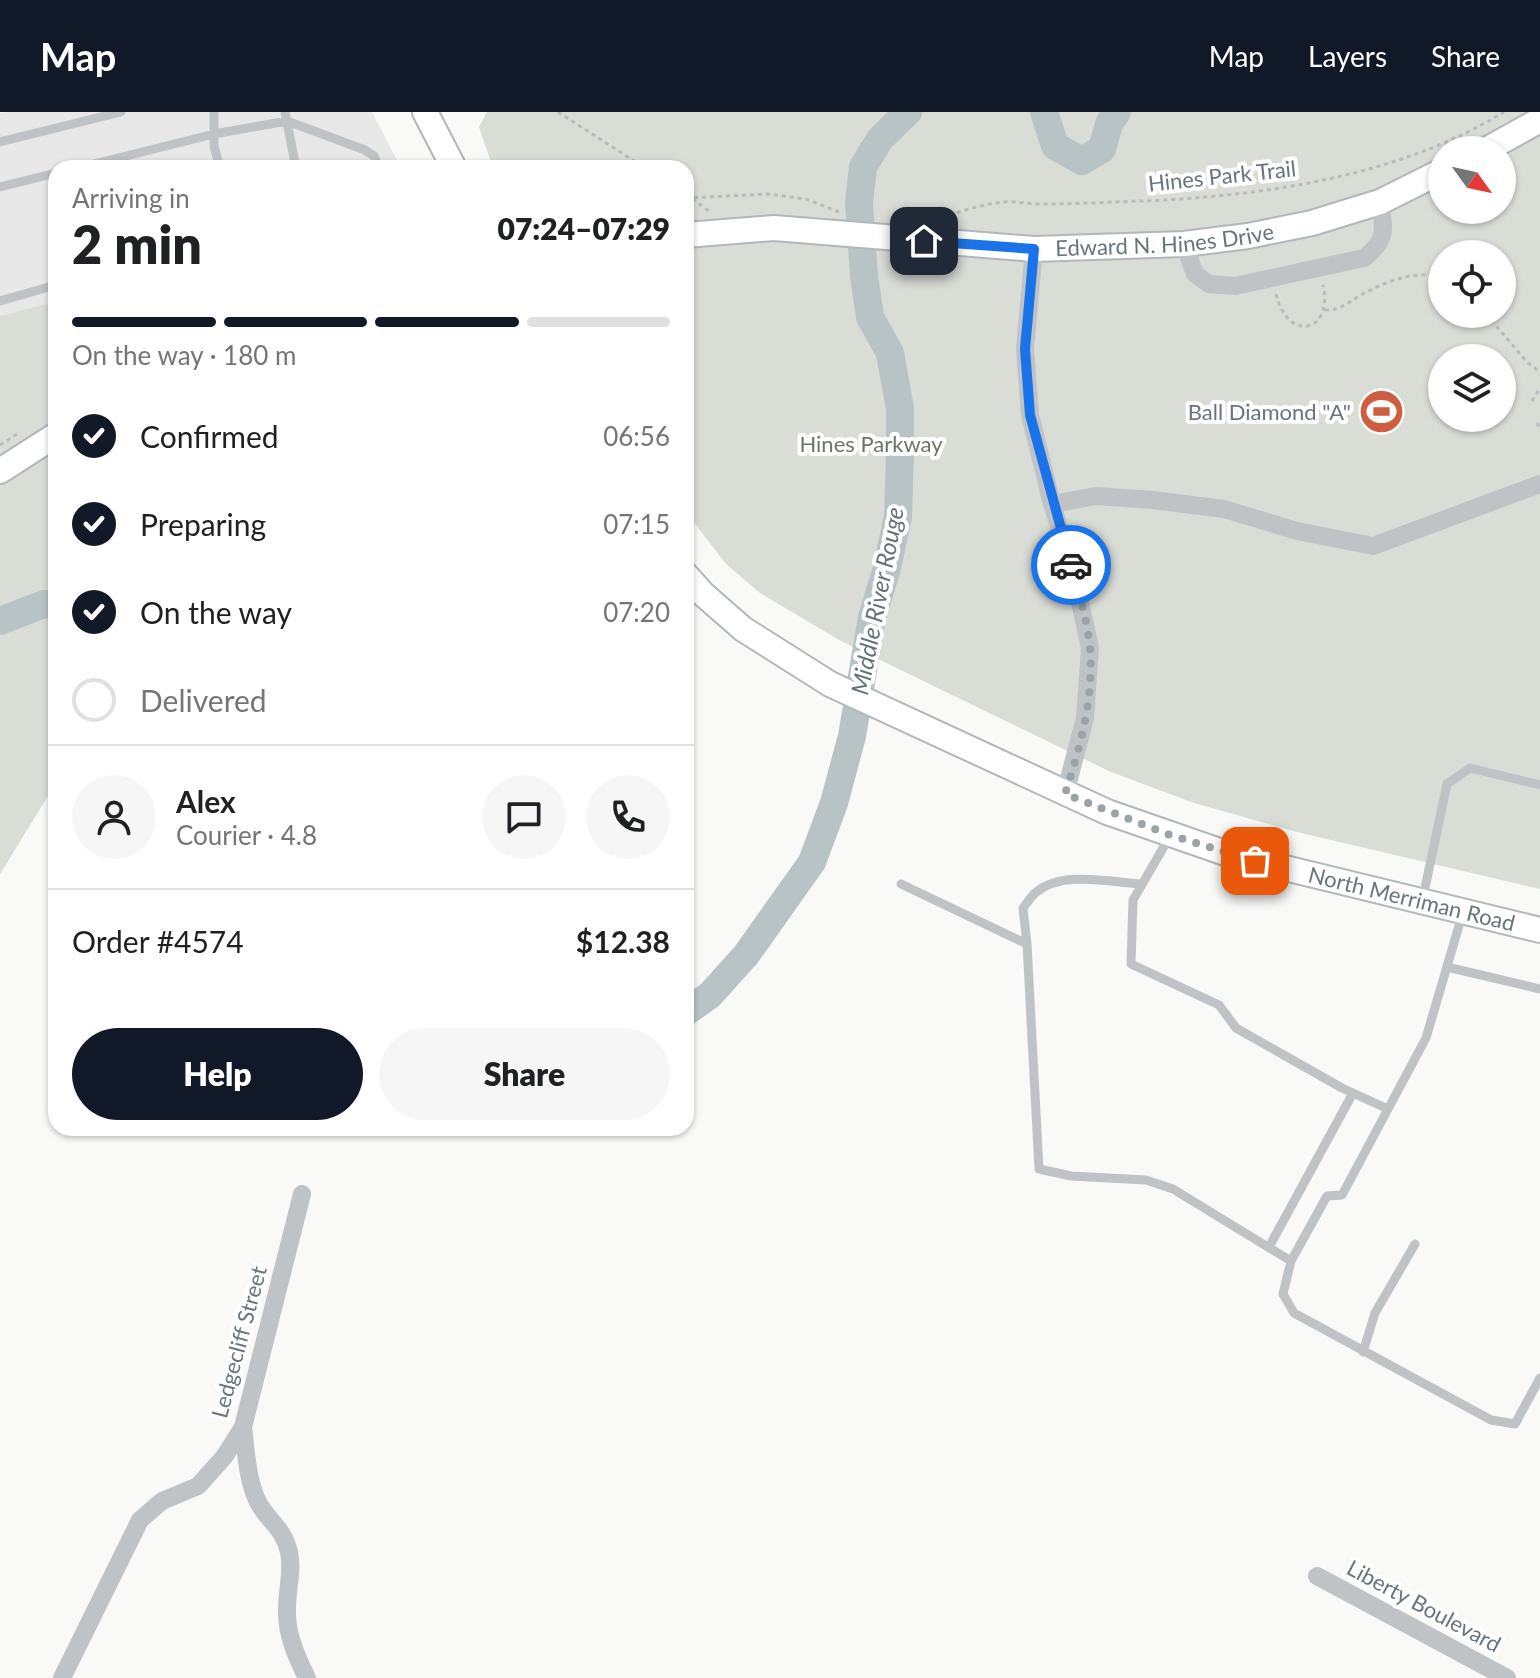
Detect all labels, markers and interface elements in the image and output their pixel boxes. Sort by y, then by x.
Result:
text: Map [40,33,116,79]
text: Map [1209,39,1264,73]
text: Layers [1308,39,1387,73]
text: Share [1431,39,1500,73]
north arrow [1428,136,1516,224]
map controls [1428,136,1516,432]
street label: Hines Park Trail [1147,154,1297,197]
text: Arriving in [72,182,190,214]
pin [890,207,958,275]
text: 07:24–07:29 [497,210,670,246]
text: 2 min [72,213,202,275]
street label: Edward N. Hines Drive [1055,217,1276,261]
icon: home [902,219,946,263]
button: locate [1428,240,1516,328]
text: On the way · 180 m [72,339,296,371]
button: layers [1428,344,1516,432]
sports icon: Ball Diamond "A" [1358,388,1406,436]
place label: Ball Diamond "A" [1188,398,1351,425]
icon: check [72,414,116,458]
text: Confirmed [140,418,279,454]
text: 06:56 [603,420,670,452]
park label: Hines Parkway [799,430,943,457]
icon: check [72,502,116,546]
water label: Middle River Rouge [844,504,909,697]
text: Preparing [140,506,266,542]
text: 07:15 [603,508,670,540]
courier [1031,525,1111,605]
icon: car [1049,543,1093,587]
icon: check [72,590,116,634]
text: On the way [140,594,292,630]
text: 07:20 [603,596,670,628]
text: Delivered [140,682,267,718]
button: person [72,775,156,859]
button: chat [482,775,566,859]
button: phone [586,775,670,859]
text: Alex [176,783,236,819]
text: Courier · 4.8 [176,819,317,851]
pin [1221,827,1289,895]
icon: bag [1233,839,1277,883]
street label: North Merriman Road [1306,860,1518,936]
text: Order #4574 [72,923,244,959]
text: $12.38 [576,923,670,959]
button: Help [72,1028,363,1120]
button: Share [379,1028,670,1120]
street label: Ledgecliff Street [205,1263,272,1421]
street label: Liberty Boulevard [1343,1554,1506,1657]

